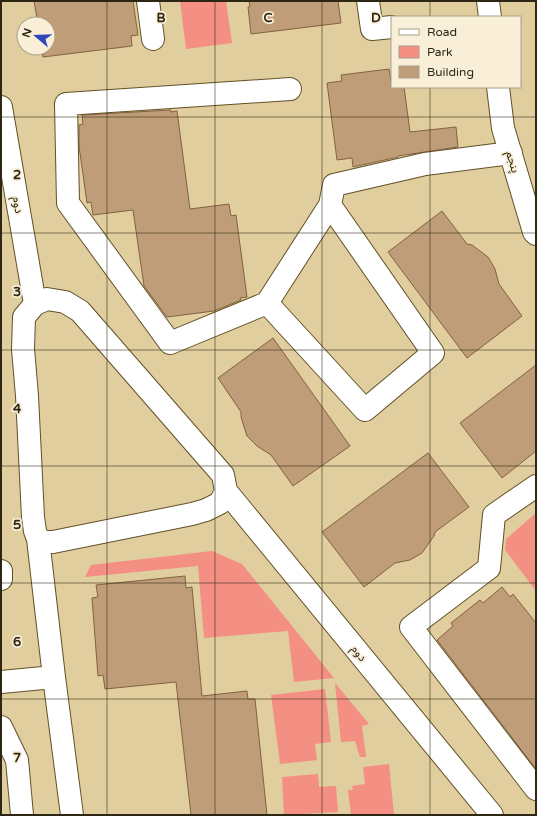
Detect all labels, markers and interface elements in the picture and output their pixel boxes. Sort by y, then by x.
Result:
text: B [156,10,166,26]
text: C [263,10,273,26]
text: D [371,10,381,26]
north arrow [16,16,56,56]
legend [391,16,521,88]
text: Road [427,25,457,39]
text: N [19,27,35,39]
text: Park [427,45,453,59]
text: Building [427,65,474,79]
street label: پنجم [501,149,523,175]
text: 2 [13,167,21,183]
street label: دوم [8,195,26,215]
text: 3 [13,284,21,300]
text: 4 [13,401,22,417]
text: 5 [13,517,21,533]
text: 6 [13,634,21,650]
street label: دوم [347,642,370,665]
text: 7 [13,750,21,766]

